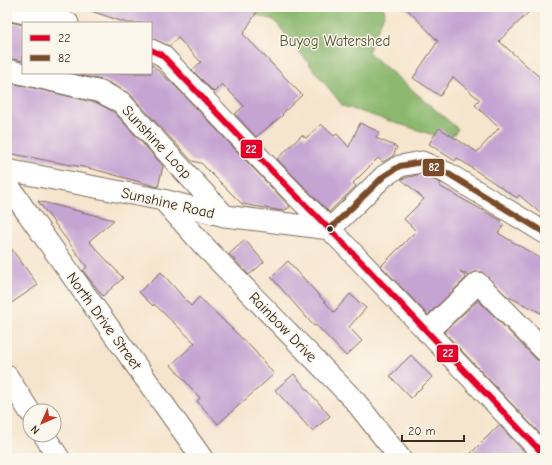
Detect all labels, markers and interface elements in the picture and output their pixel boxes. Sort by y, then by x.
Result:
legend [22,22,152,74]
text: 22 [58,31,71,45]
park label: Buyog Watershed [279,32,391,50]
text: 82 [58,51,70,65]
street label: Sunshine Loop [118,102,196,182]
line badge: 22 [240,139,263,159]
text: 22 [246,143,257,156]
line badge: 82 [422,158,445,177]
text: 82 [428,161,440,174]
street label: Sunshine Road [120,184,216,222]
unlabelled marker [325,224,335,234]
street label: North Drive Street [63,269,146,374]
street label: Rainbow Drive [245,288,321,366]
line badge: 22 [436,344,459,363]
text: 22 [443,347,454,360]
north arrow [22,403,62,443]
scale bar [402,417,464,443]
text: N [28,423,42,437]
text: 20 m [408,424,436,438]

